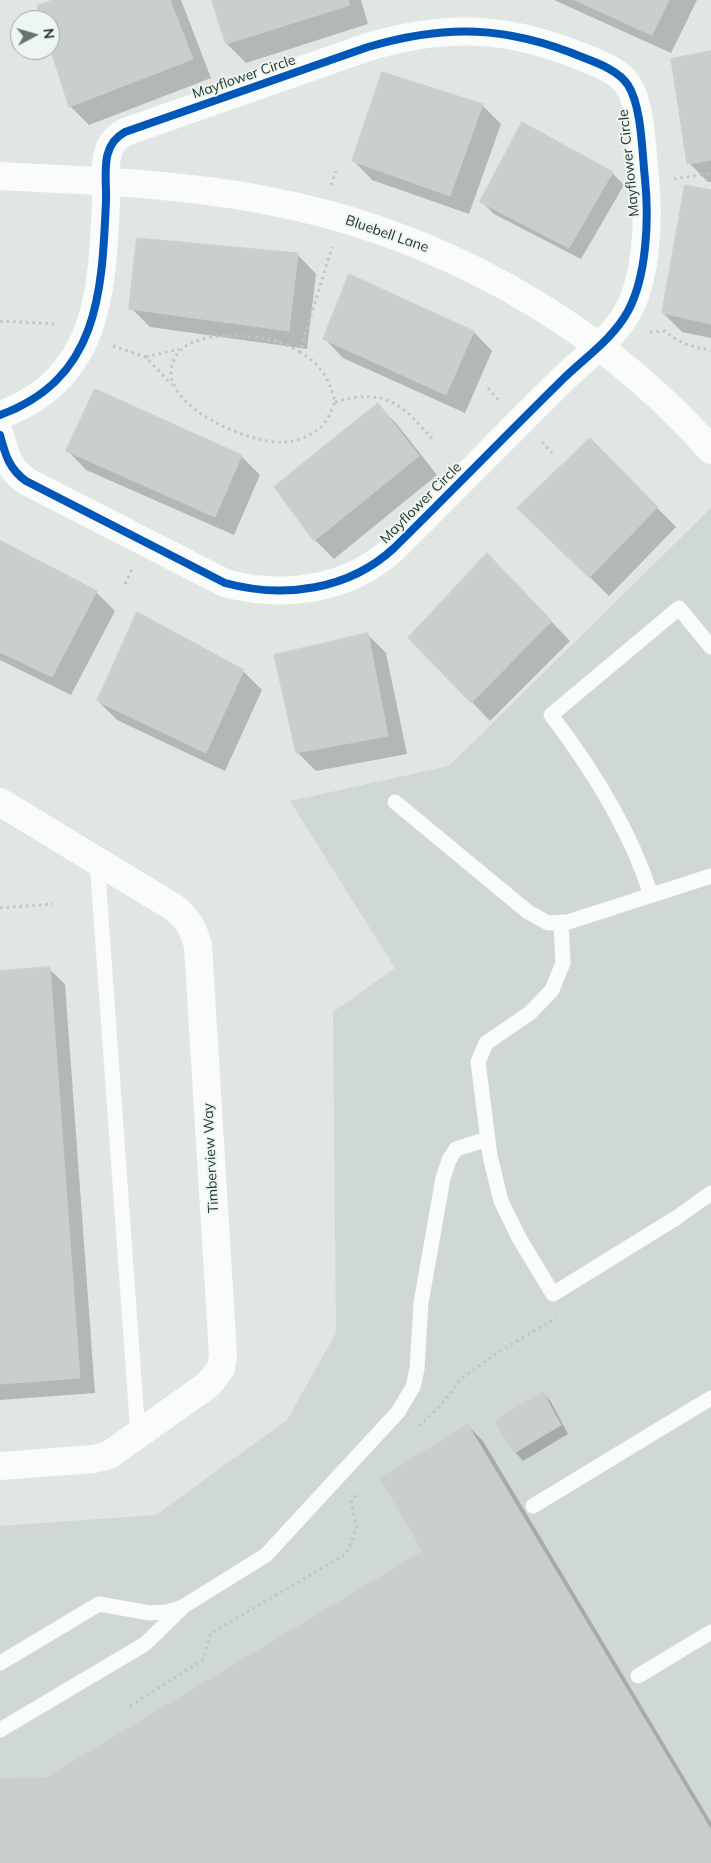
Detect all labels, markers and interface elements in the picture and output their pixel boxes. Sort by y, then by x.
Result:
north arrow [10,10,60,60]
text: N [39,27,58,40]
street label: Mayflower Circle [190,51,298,103]
street label: Mayflower Circle [615,108,643,218]
street label: Bluebell Lane [343,212,431,256]
street label: Mayflower Circle [377,459,465,547]
street label: Timberview Way [200,1103,222,1213]

